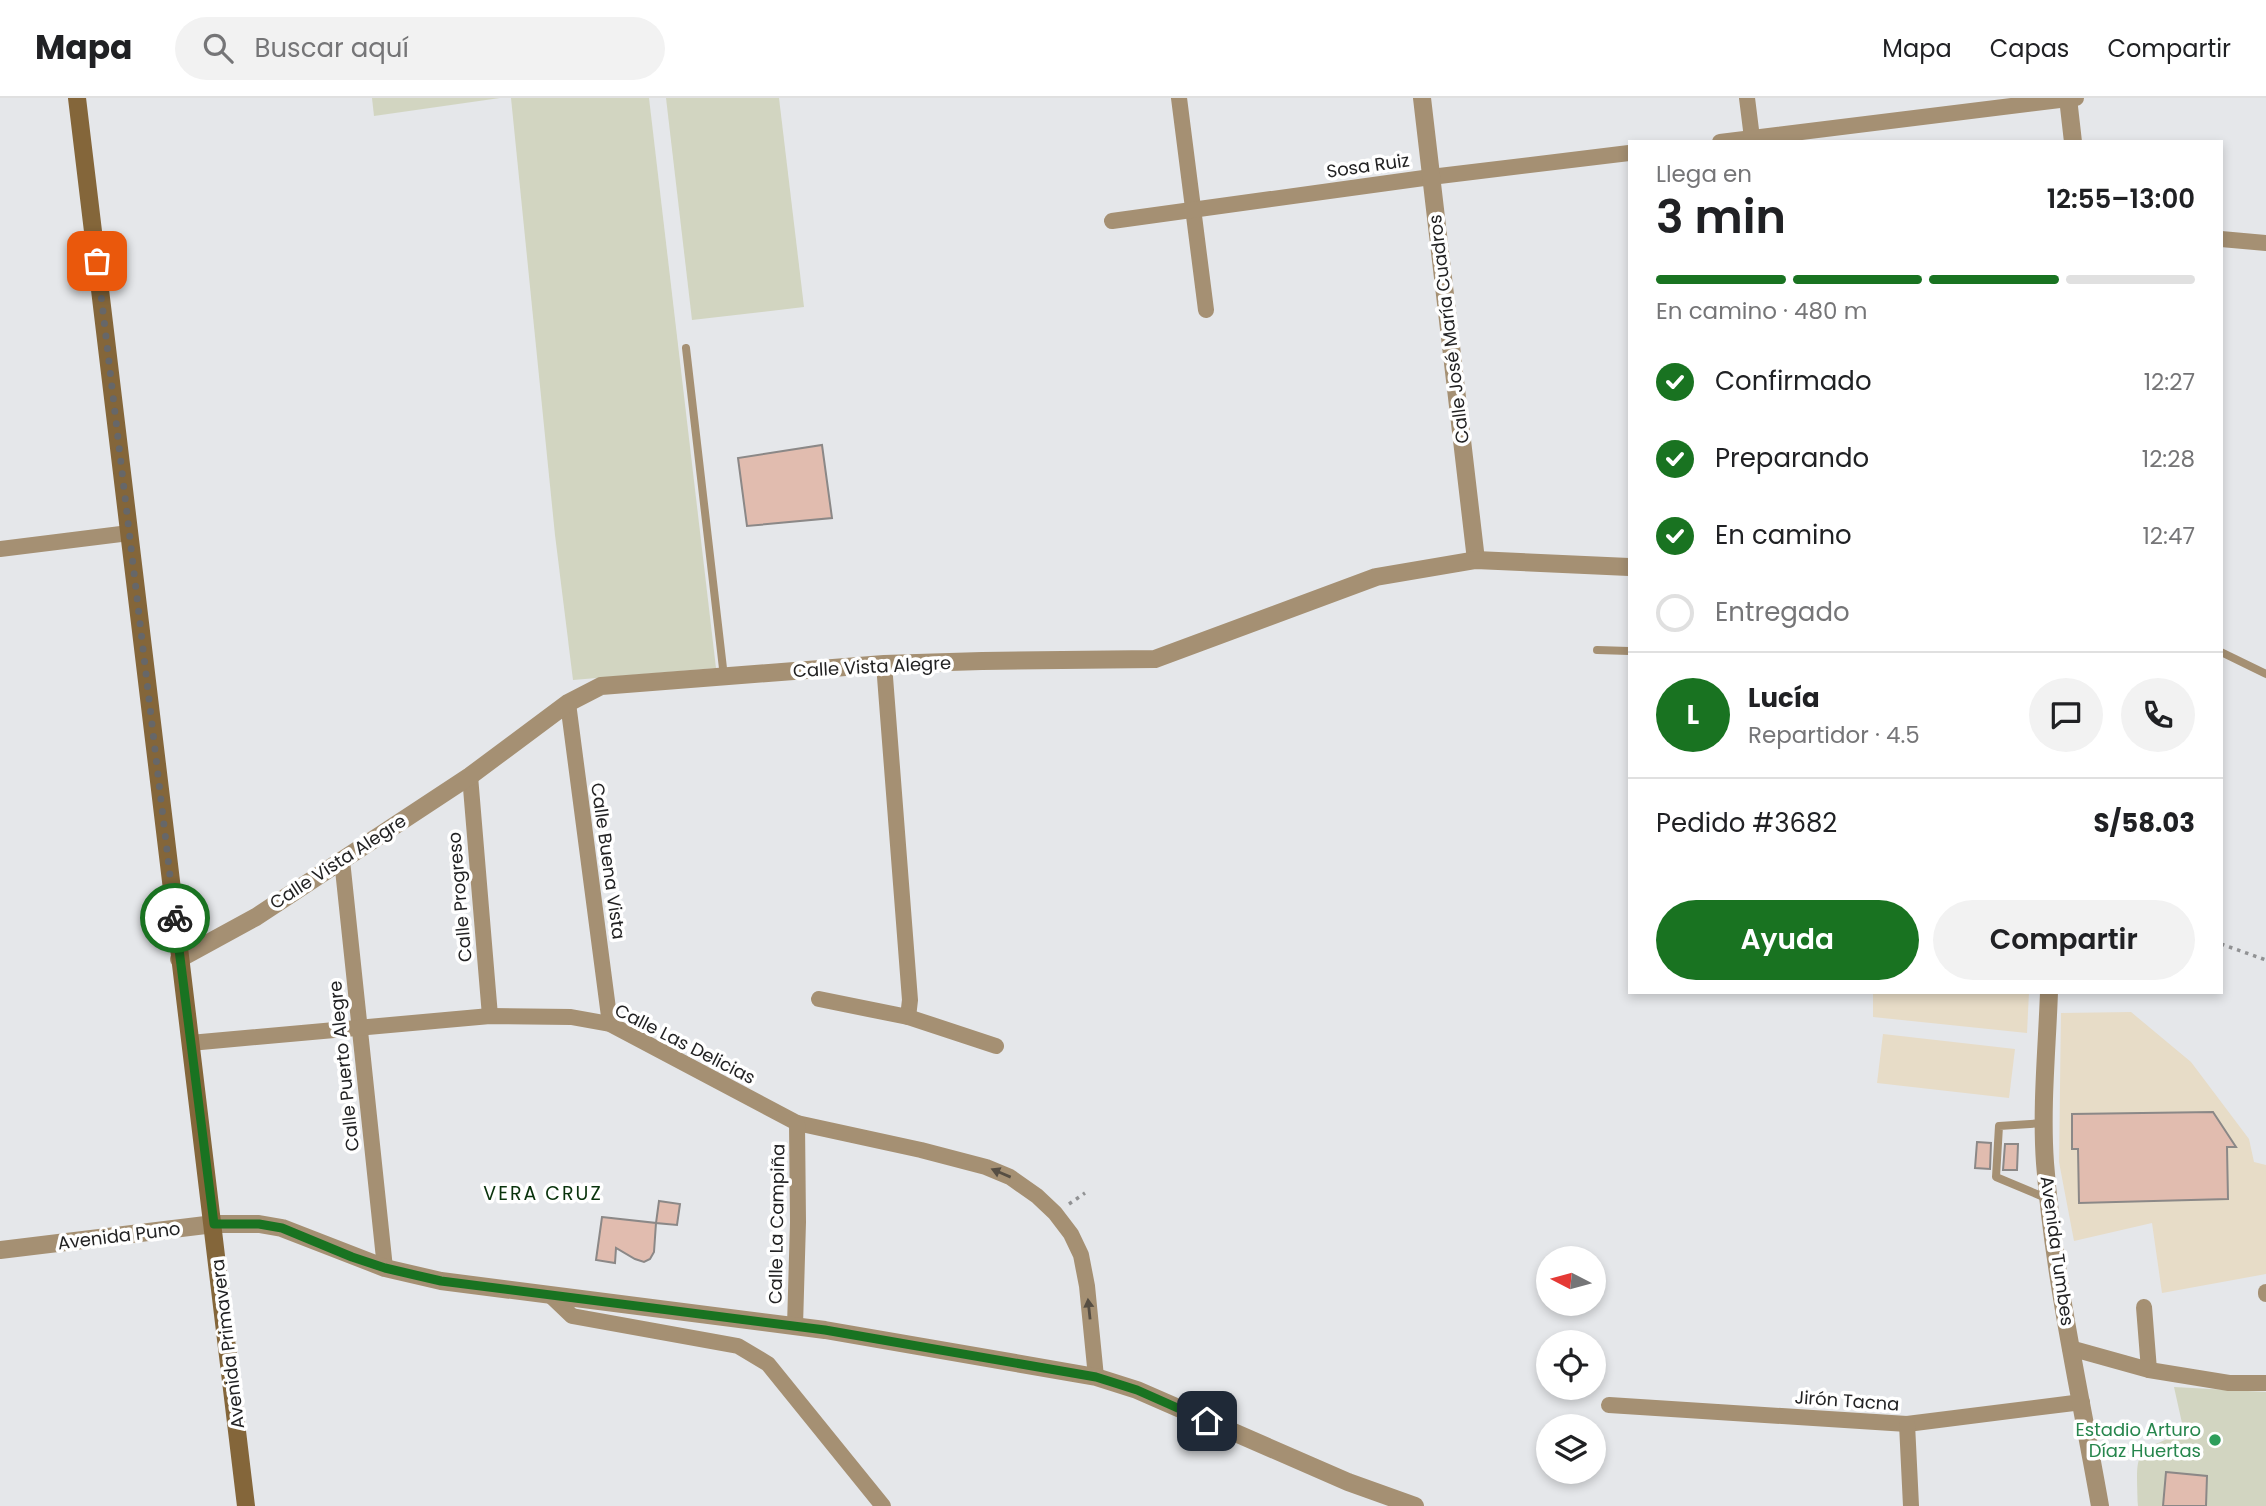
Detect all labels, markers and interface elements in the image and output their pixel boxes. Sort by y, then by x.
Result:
search box [175,17,665,80]
text: Mapa [35,24,133,71]
icon: search [199,29,237,67]
text: Buscar aquí [255,30,409,66]
text: Mapa [1882,32,1952,65]
text: Capas [1990,32,2069,65]
text: Compartir [2107,32,2231,65]
street label: Sosa Ruiz [1325,147,1411,184]
text: Llega en [1656,158,1752,190]
text: 12:55–13:00 [2047,181,2195,217]
text: 3 min [1656,185,1786,249]
street label: Calle José María Cuadros [1422,213,1475,445]
pin [67,231,127,291]
icon: bag [78,242,116,280]
text: En camino · 480 m [1656,295,1867,327]
icon: check [1656,363,1694,401]
text: Confirmado [1715,363,1872,399]
text: 12:27 [2144,366,2195,398]
icon: check [1656,440,1694,478]
text: Preparando [1715,440,1869,476]
text: 12:28 [2142,443,2195,475]
icon: check [1656,517,1694,555]
text: En camino [1715,517,1852,553]
text: 12:47 [2142,520,2195,552]
text: Entregado [1715,594,1850,630]
street label: Calle Vista Alegre [792,650,952,683]
button: chat [2029,678,2103,752]
button: phone [2121,678,2195,752]
text: Lucía [1748,680,1820,716]
text: L [1687,697,1699,733]
text: Repartidor · 4.5 [1748,719,1920,751]
street label: Calle Buena Vista [585,781,632,941]
text: Pedido #3682 [1656,805,1837,841]
text: S/58.03 [2093,805,2195,841]
street label: Calle Vista Alegre [265,808,411,915]
street label: Calle Progreso [441,831,478,963]
courier [140,883,210,953]
icon: bike [156,899,194,937]
button: Ayuda [1656,900,1919,980]
button: Compartir [1933,900,2195,980]
street label: Calle Puerto Alegre [322,980,365,1153]
street label: Calle Las Delicias [611,997,760,1090]
street label: Calle La Campiña [763,1144,790,1304]
one-way arrow [991,1167,1011,1179]
street label: Avenida Tumbes [2035,1174,2080,1327]
district label: VERA CRUZ [483,1180,603,1207]
street label: Avenida Puno [56,1216,182,1255]
north arrow [1536,1246,1606,1316]
map controls [1536,1246,1606,1484]
street label: Avenida Primavera [205,1258,250,1430]
one-way arrow [1083,1298,1094,1320]
button: locate [1536,1330,1606,1400]
street label: Jirón Tacna [1794,1384,1900,1417]
pin [1177,1391,1237,1451]
icon: home [1188,1402,1226,1440]
button: layers [1536,1414,1606,1484]
place label: Estadio Arturo Díaz Huertas [2076,1417,2201,1463]
marker: Estadio Arturo Díaz Huertas [2207,1432,2223,1448]

